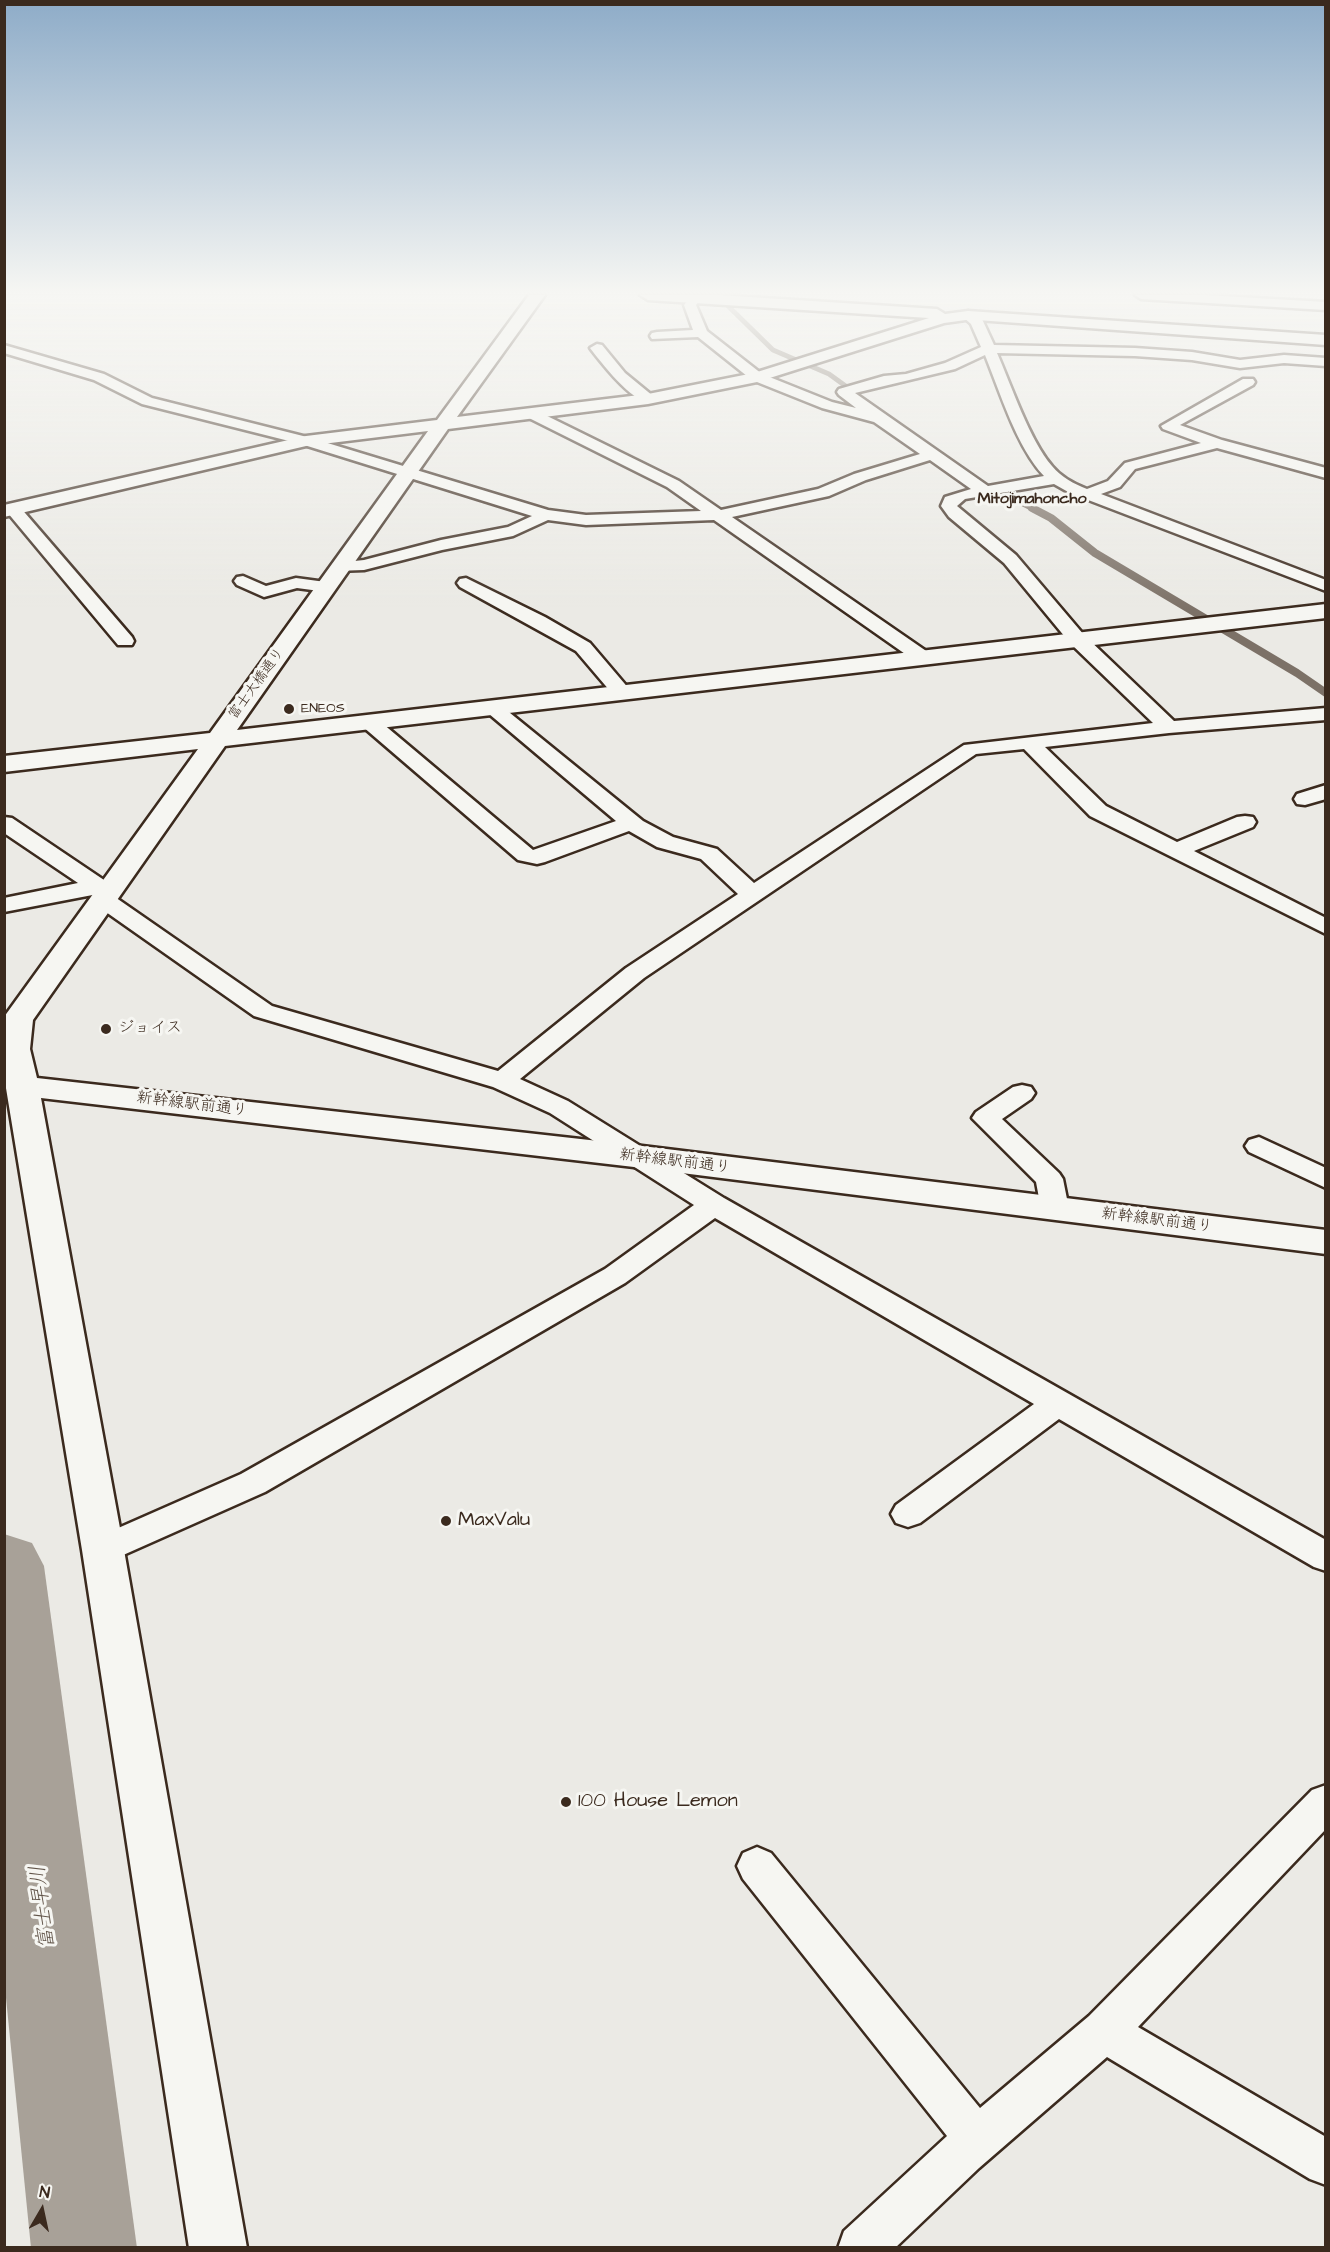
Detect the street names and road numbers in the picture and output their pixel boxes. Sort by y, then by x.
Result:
street label: 富士大橋通り [226,645,288,723]
street label: 新幹線駅前通り [135,1089,249,1121]
street label: 新幹線駅前通り [618,1146,732,1178]
street label: 新幹線駅前通り [1100,1205,1214,1237]

